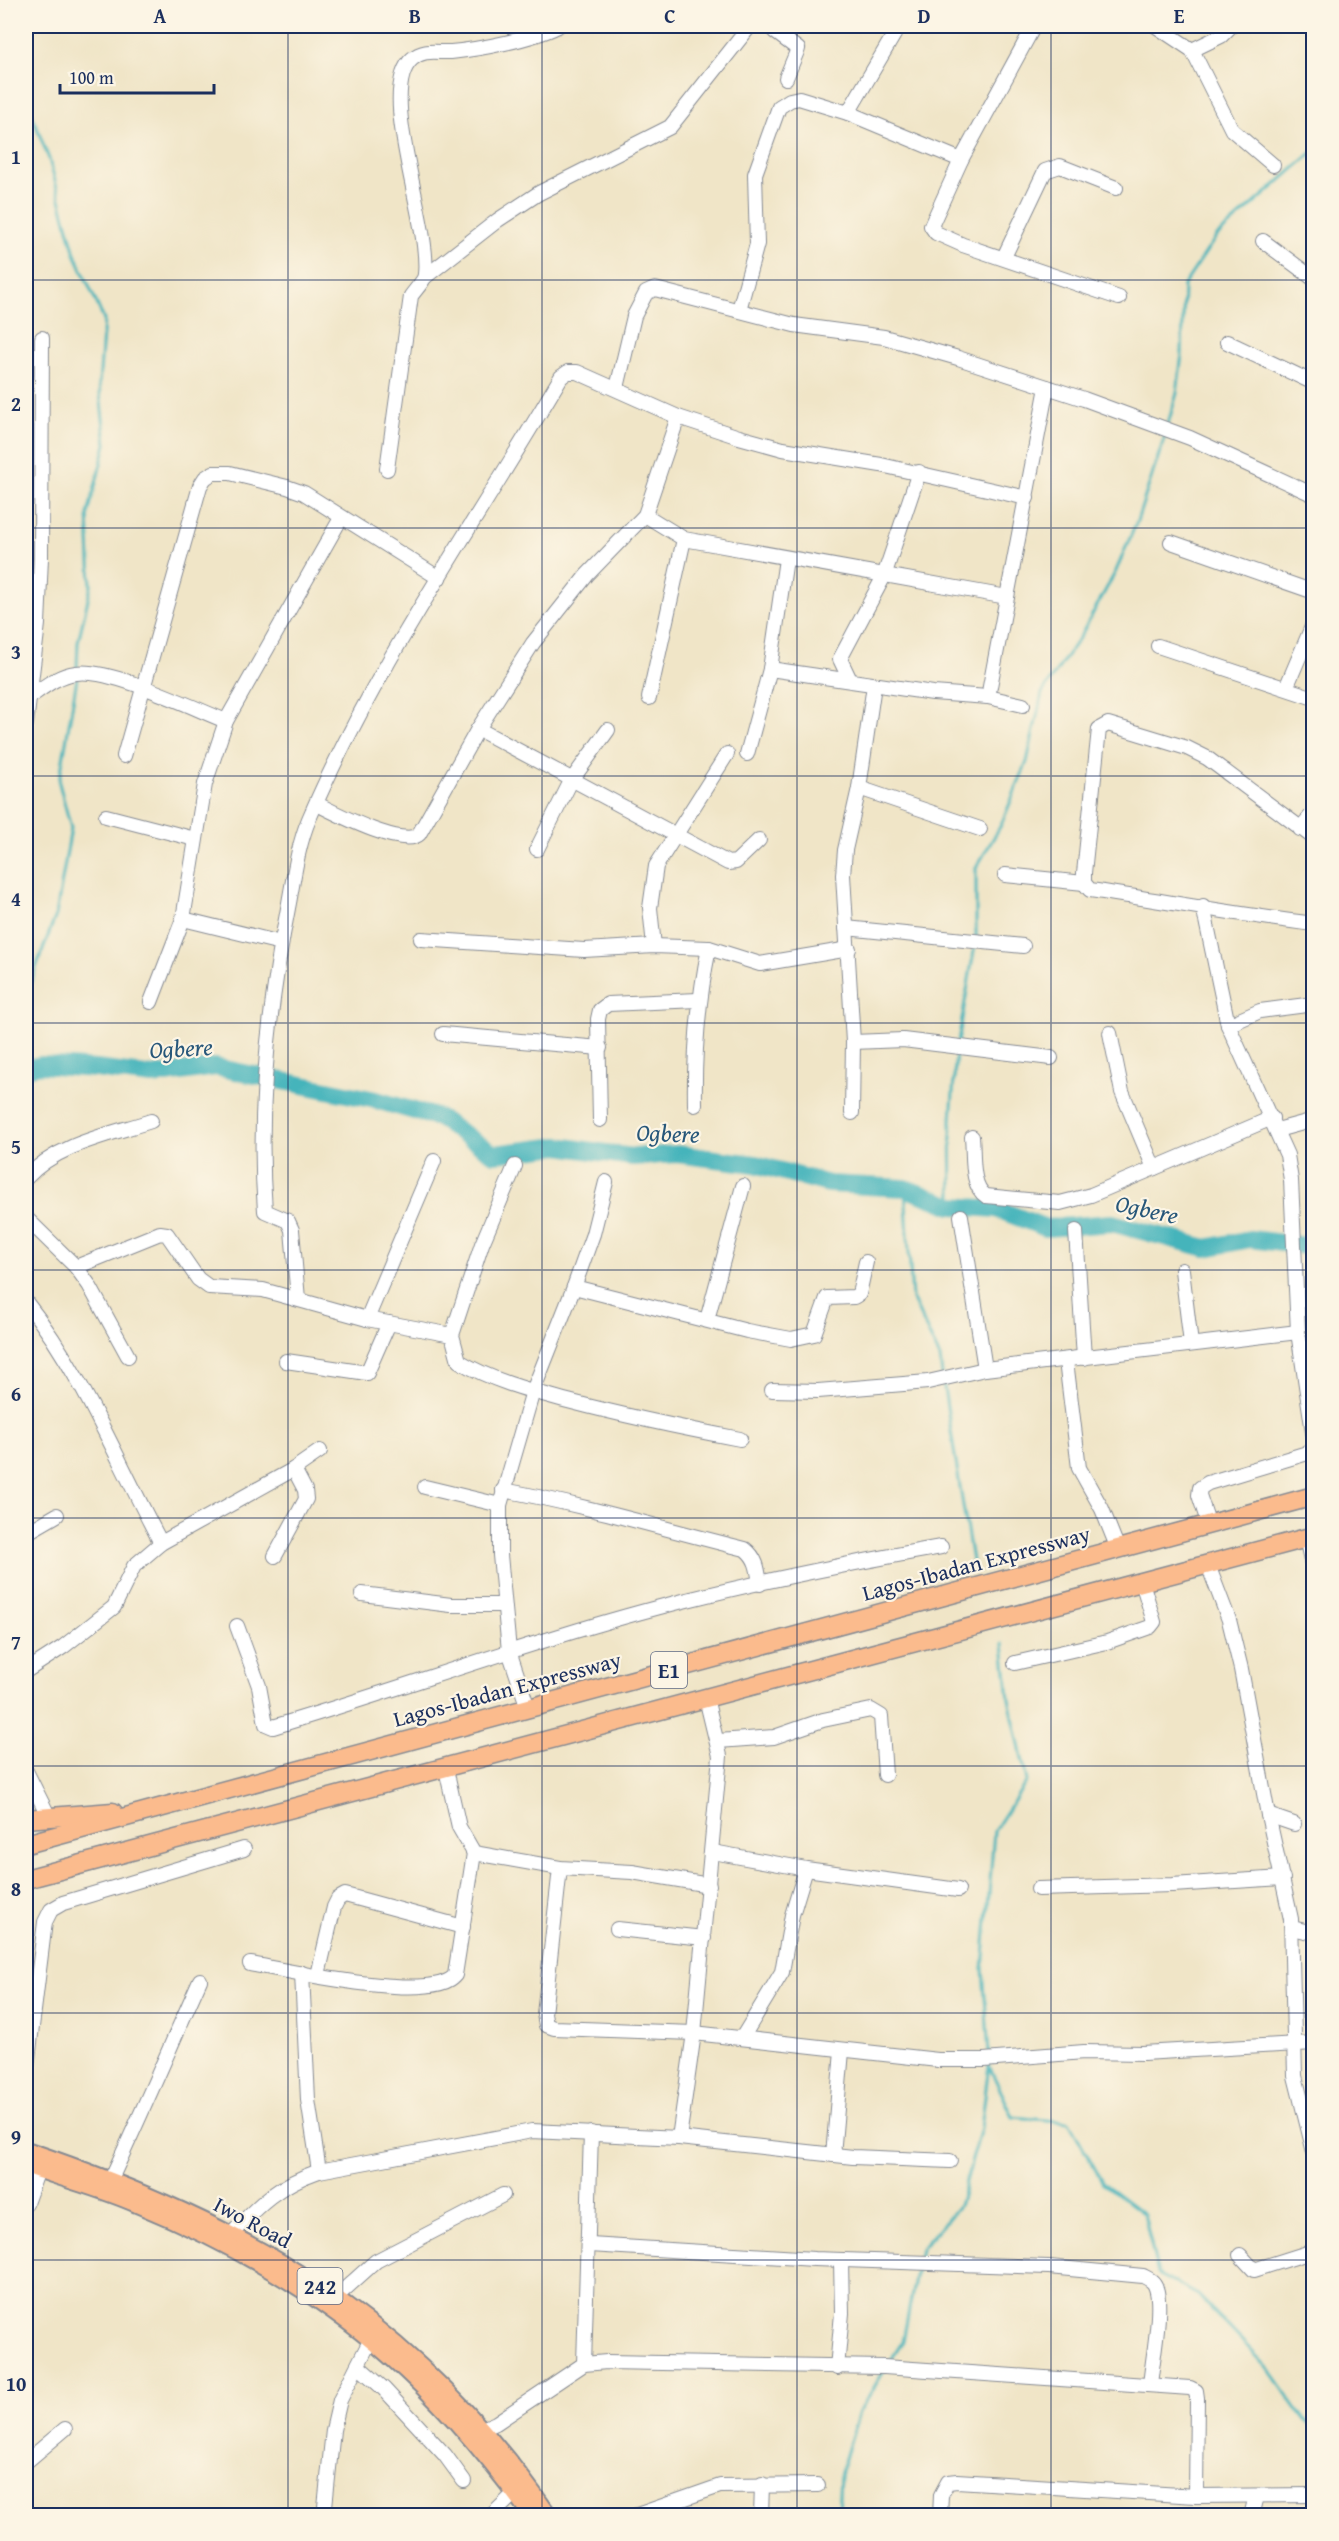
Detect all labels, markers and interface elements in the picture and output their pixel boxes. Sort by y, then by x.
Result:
text: A [154,1,167,30]
text: B [409,1,421,30]
text: C [664,1,676,30]
text: D [917,1,931,30]
text: E [1174,1,1185,30]
scale bar [60,57,214,95]
text: 100 m [69,64,114,91]
text: 1 [11,142,21,171]
text: 2 [11,389,21,418]
text: 3 [11,637,21,666]
text: 4 [11,884,21,913]
water label: Ogbere [148,1029,214,1067]
water label: Ogbere [636,1114,701,1152]
text: 5 [11,1132,21,1161]
water label: Ogbere [1112,1185,1182,1233]
text: 6 [11,1379,21,1408]
street label: Lagos-Ibadan Expressway [858,1517,1094,1609]
text: 7 [11,1627,21,1656]
street label: Lagos-Ibadan Expressway [389,1643,625,1735]
road number: E1 [651,1652,687,1688]
text: 8 [11,1874,21,1903]
text: 9 [11,2122,21,2151]
street label: Iwo Road [208,2188,298,2256]
road number: 242 [298,2268,342,2304]
text: 10 [6,2369,26,2398]

